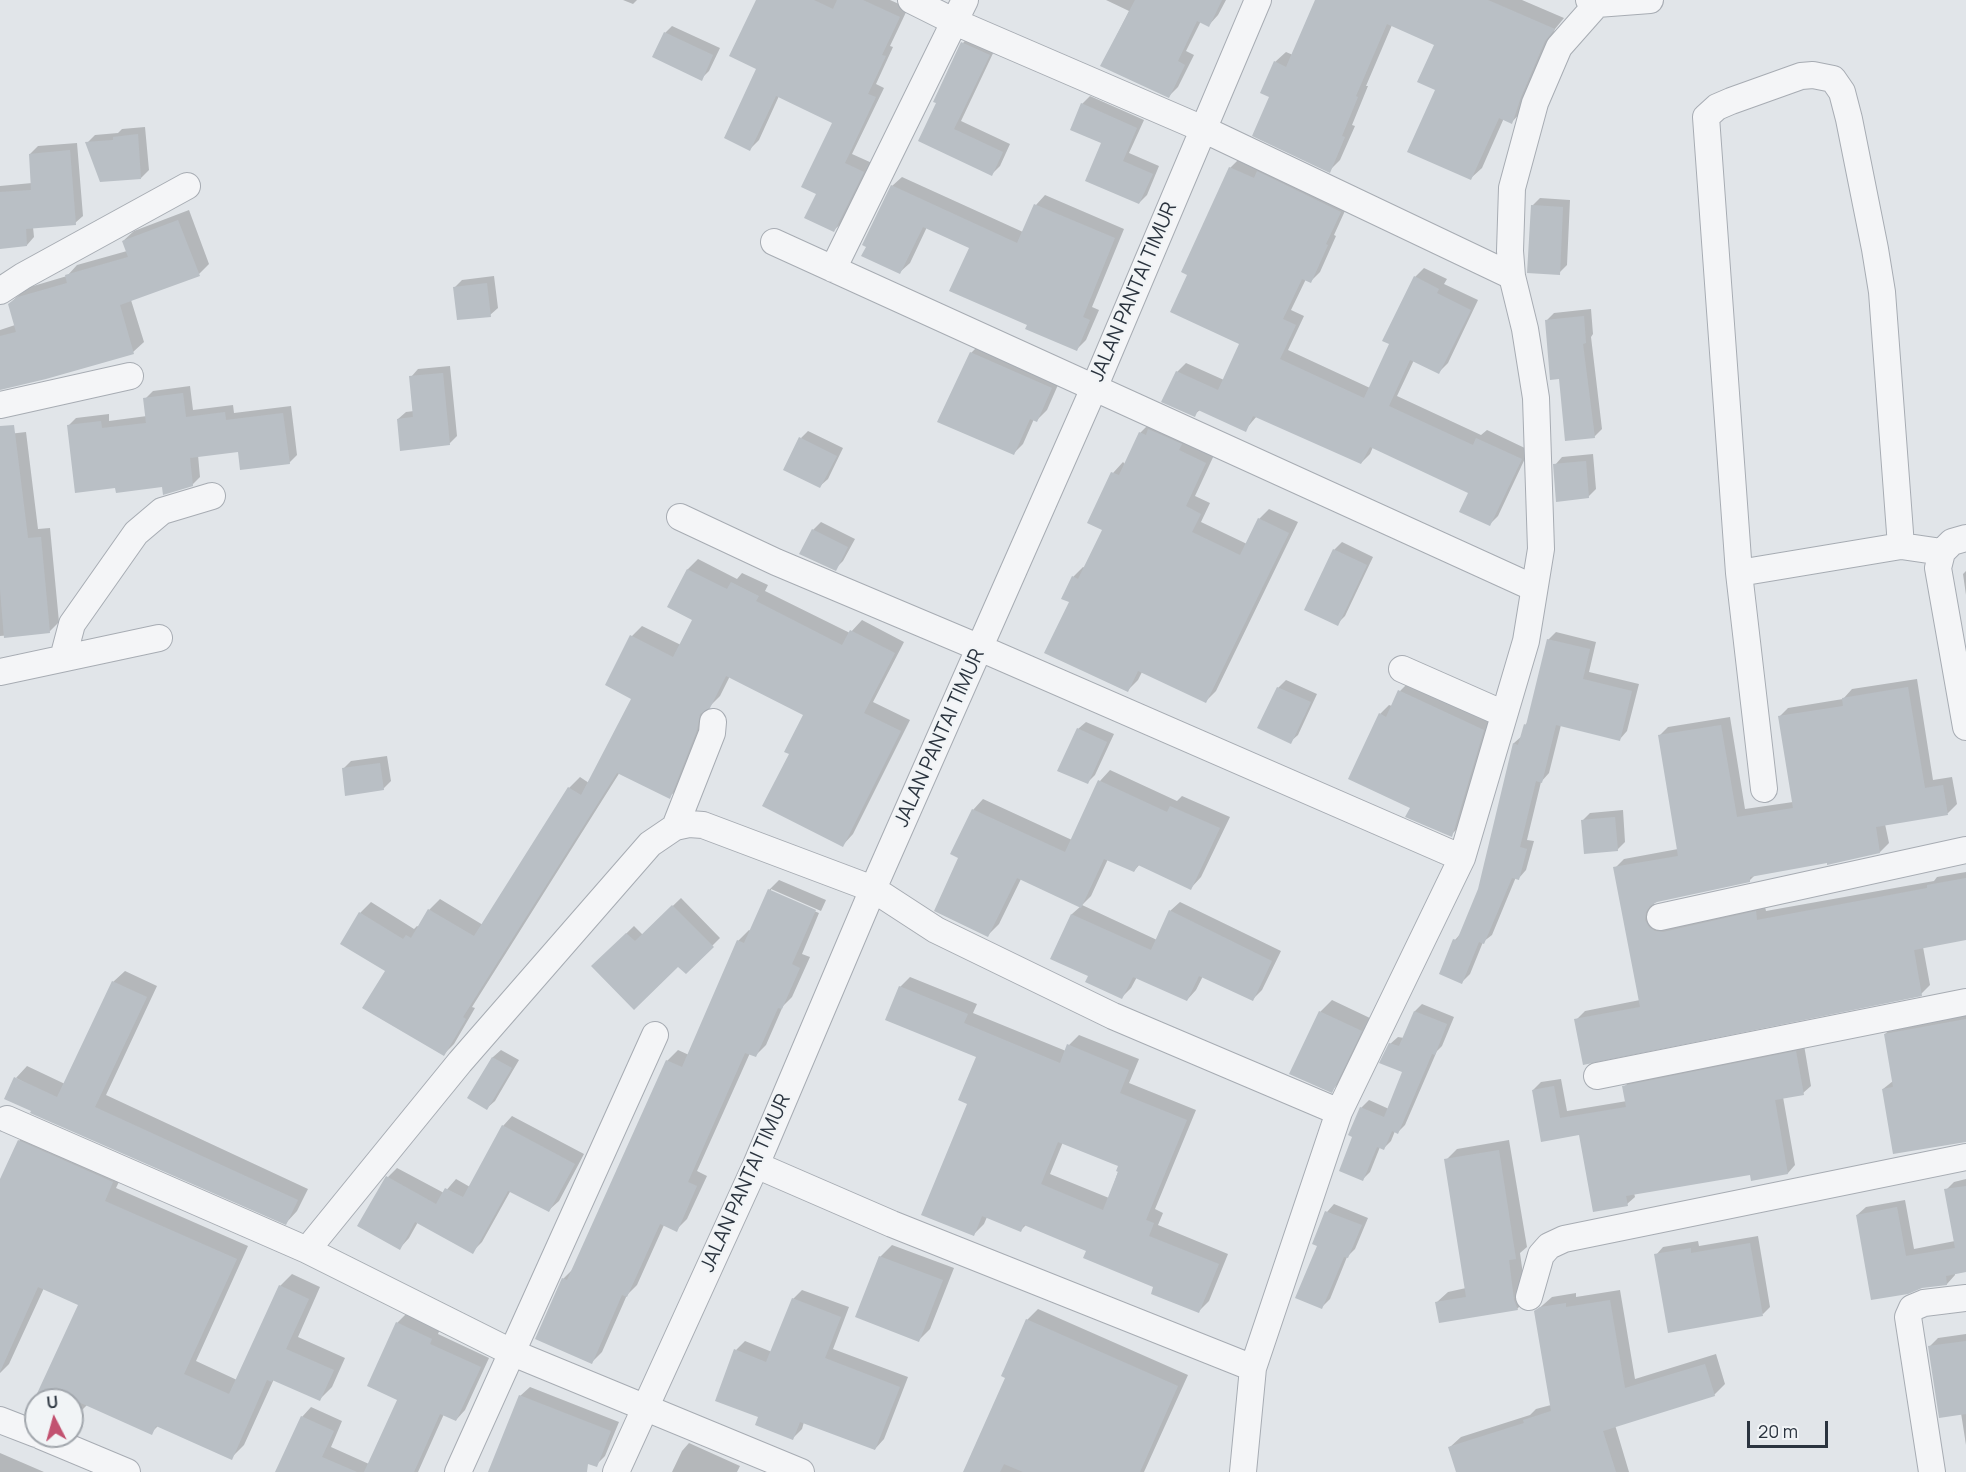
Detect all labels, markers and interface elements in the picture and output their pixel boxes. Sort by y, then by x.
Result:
street label: JALAN PANTAI TIMUR [1085,199,1183,385]
street label: JALAN PANTAI TIMUR [890,645,990,831]
street label: JALAN PANTAI TIMUR [696,1090,796,1276]
north arrow [24,1388,84,1448]
text: U [45,1391,59,1414]
scale bar [1750,1409,1831,1447]
text: 20 m [1758,1419,1798,1443]

